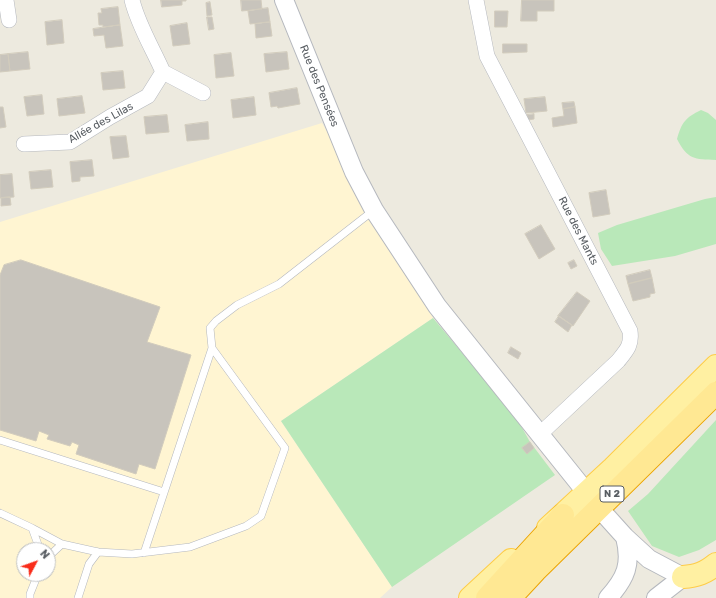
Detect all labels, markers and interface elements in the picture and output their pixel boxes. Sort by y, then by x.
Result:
street label: Rue des Pensées [297,43,341,129]
street label: Allée des Lilas [66,100,136,146]
street label: Rue des Mants [555,195,601,267]
road number: N 2 [600,486,624,502]
north arrow [16,542,56,582]
text: N [37,547,52,562]

